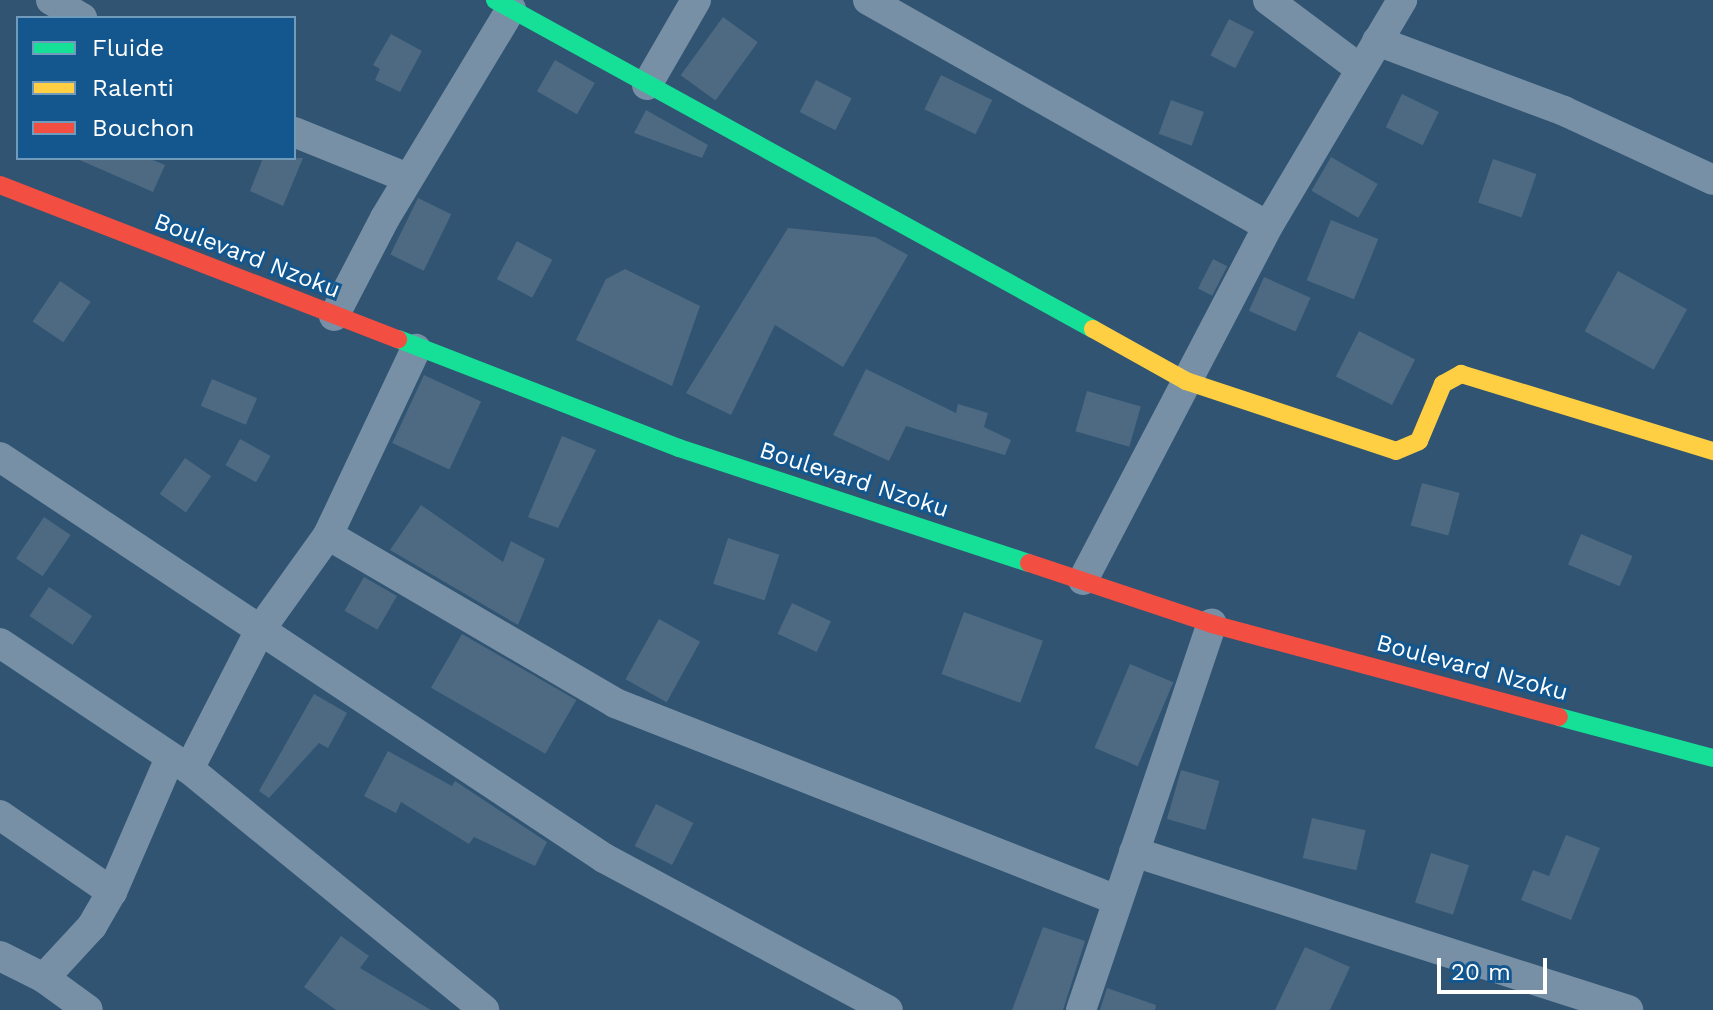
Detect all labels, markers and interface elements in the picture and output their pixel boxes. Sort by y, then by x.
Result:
legend [16,16,296,160]
text: Fluide [92,34,164,62]
text: Ralenti [92,74,174,102]
text: Bouchon [92,114,194,142]
street label: Boulevard Nzoku [150,207,344,305]
street label: Boulevard Nzoku [756,436,952,524]
street label: Boulevard Nzoku [1373,629,1571,707]
scale bar [1441,942,1551,992]
text: 20 m [1451,958,1511,986]

